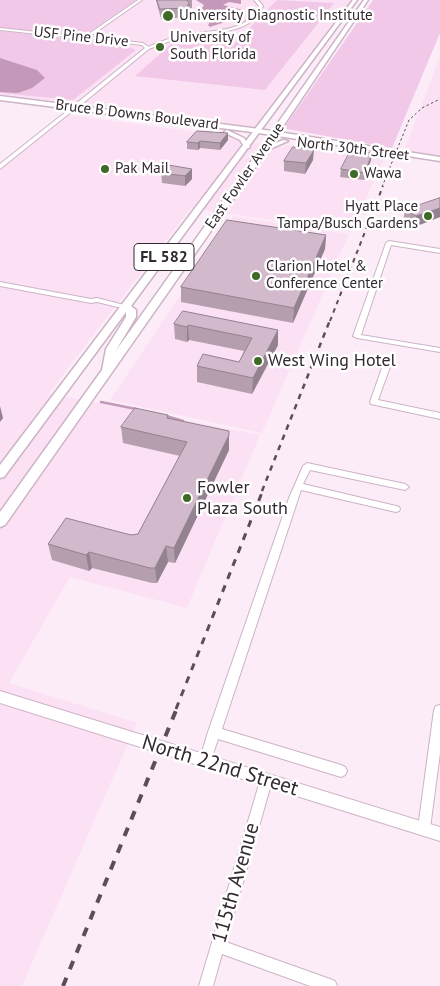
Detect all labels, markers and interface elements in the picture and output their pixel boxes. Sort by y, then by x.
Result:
place label: University Diagnostic Institute [179,7,373,25]
marker: University Diagnostic Institute [161,9,175,23]
street label: USF Pine Drive [33,23,129,51]
place label: University of South Florida [170,29,256,64]
marker: University of South Florida [154,41,166,53]
street label: Bruce B Downs Boulevard [54,96,220,134]
street label: East Fowler Avenue [202,119,288,233]
street label: North 30th Street [296,133,410,165]
place label: Pak Mail [115,160,169,178]
marker: Pak Mail [99,163,111,175]
place label: Wawa [364,165,402,183]
marker: Wawa [348,168,360,180]
place label: Hyatt Place Tampa/Busch Gardens [277,198,418,233]
marker: Hyatt Place Tampa/Busch Gardens [422,210,434,222]
road number: FL 582 [134,243,194,270]
place label: Clarion Hotel & Conference Center [266,258,383,293]
marker: Clarion Hotel & Conference Center [250,270,262,282]
place label: West Wing Hotel [268,350,396,372]
marker: West Wing Hotel [252,355,264,367]
place label: Fowler Plaza South [197,477,288,520]
marker: Fowler Plaza South [181,492,193,504]
street label: North 22nd Street [139,730,301,802]
street label: 115th Avenue [207,820,265,946]

